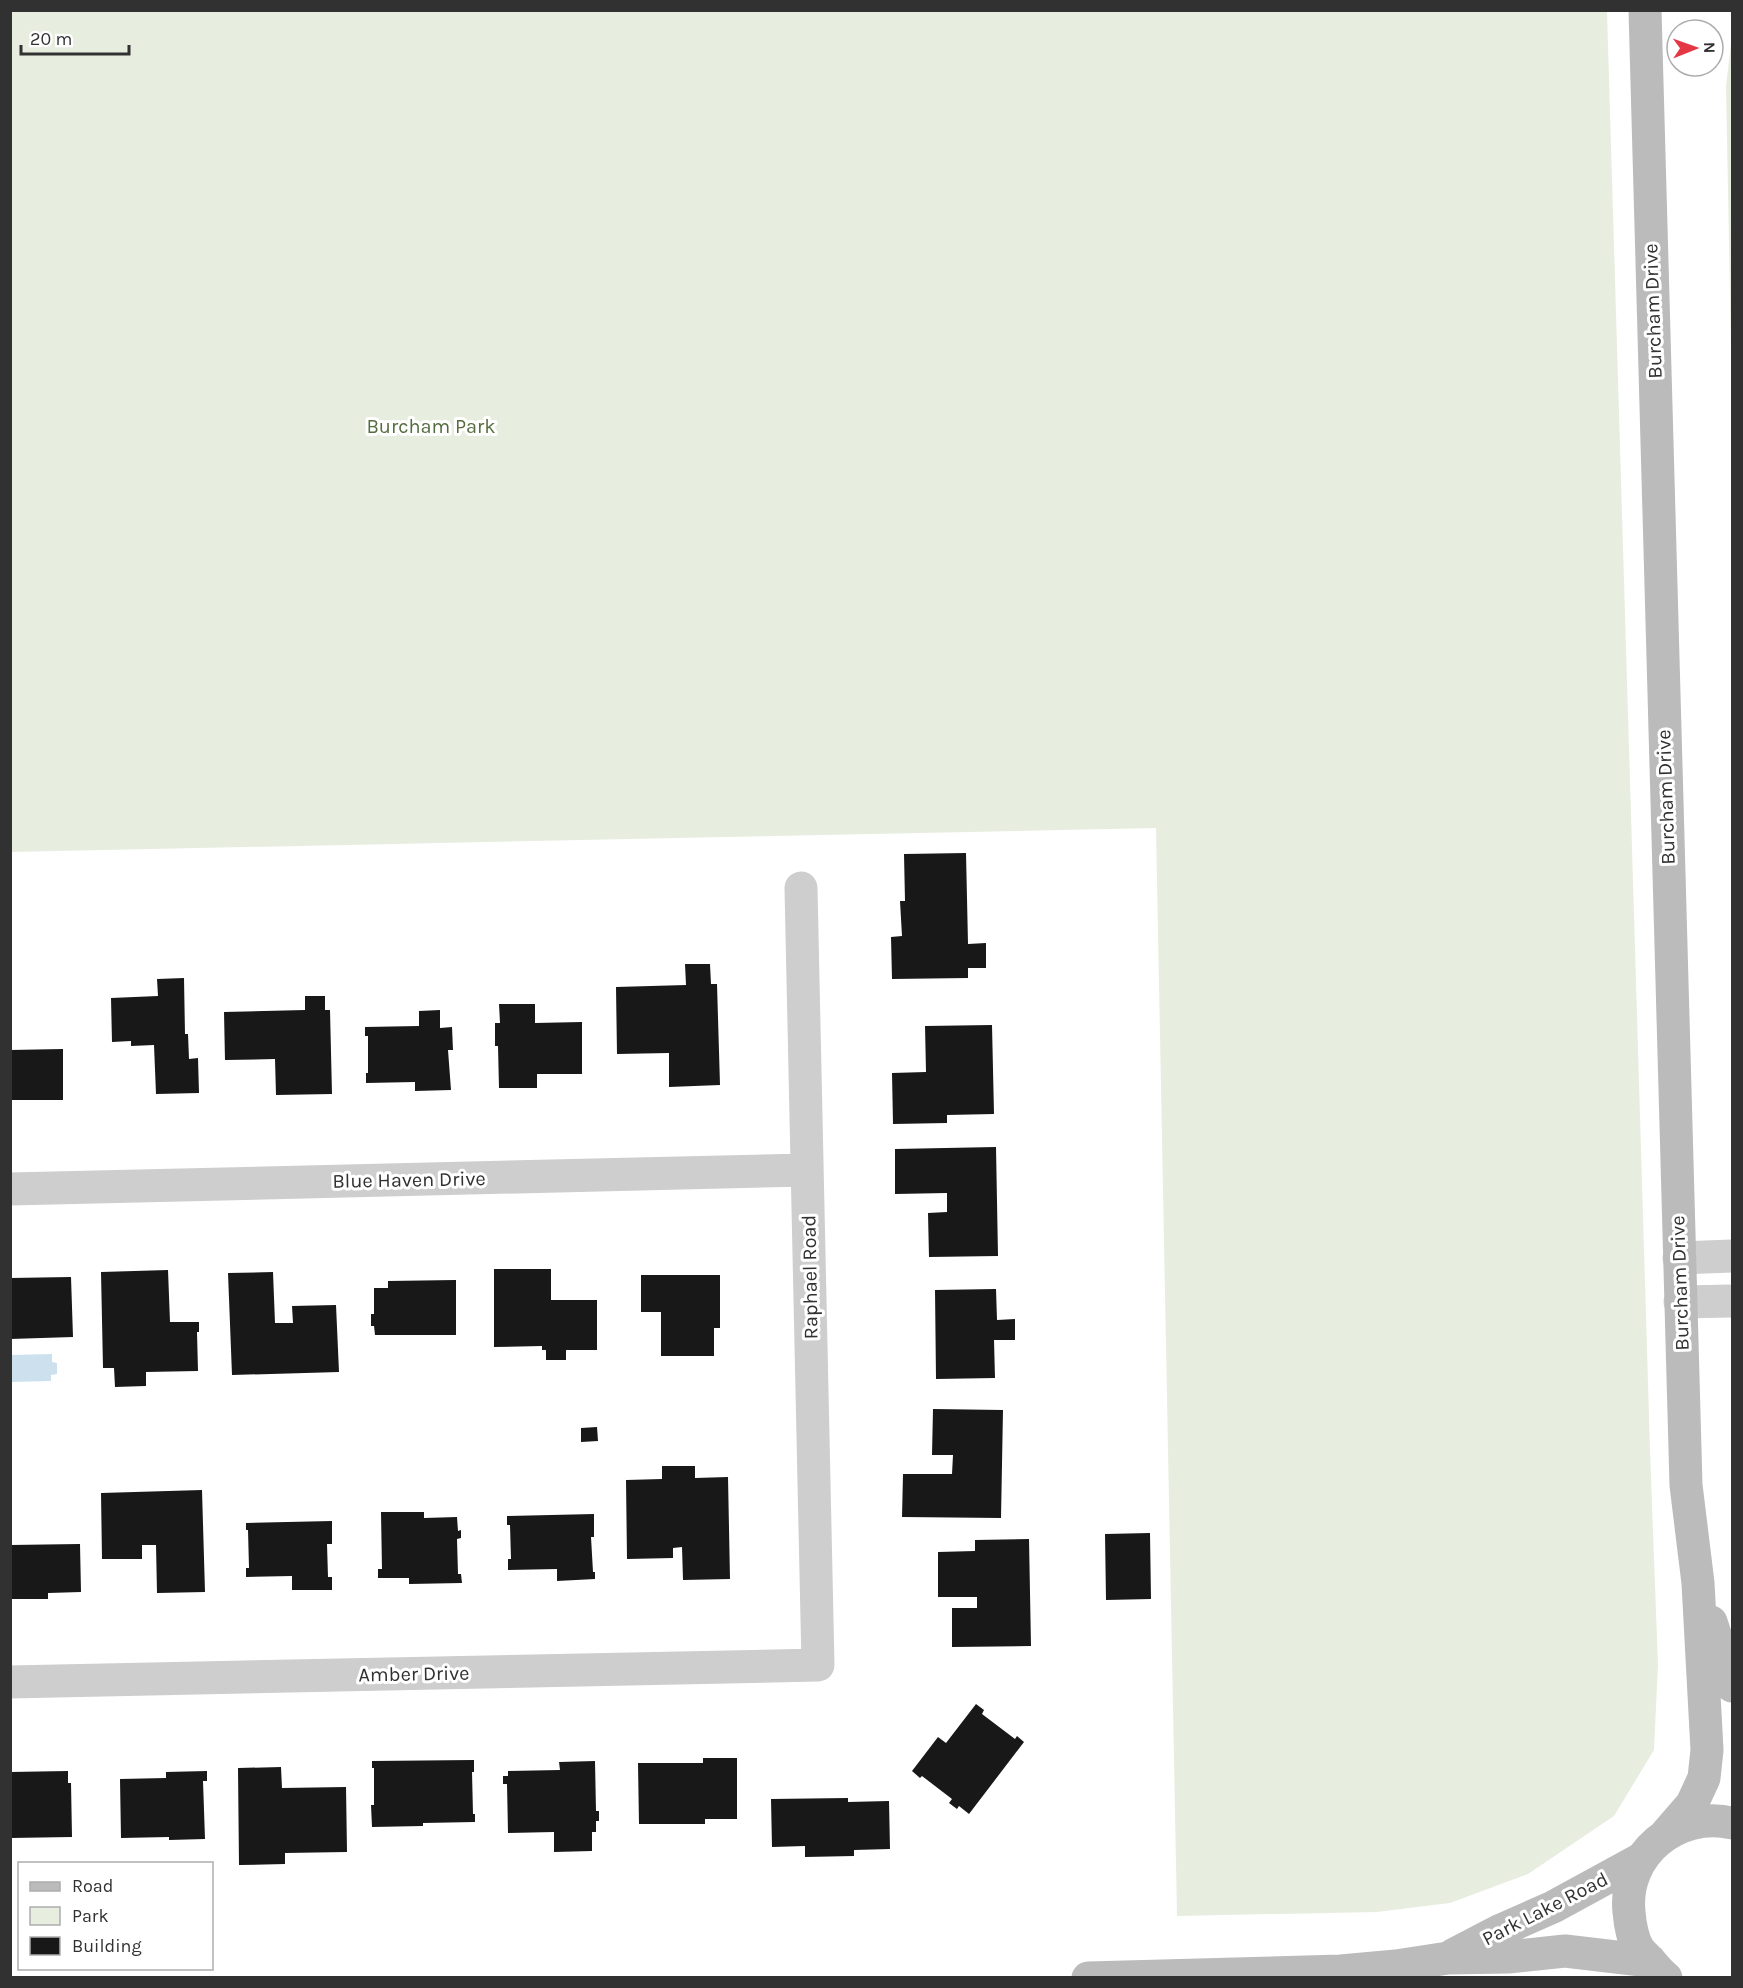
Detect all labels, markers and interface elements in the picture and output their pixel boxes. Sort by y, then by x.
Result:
scale bar [21,18,129,56]
north arrow [1665,18,1725,78]
text: 20 m [30,28,72,50]
text: N [1700,42,1719,54]
street label: Burcham Drive [1639,243,1667,379]
park label: Burcham Park [366,415,496,438]
street label: Burcham Drive [1652,729,1680,865]
street label: Blue Haven Drive [332,1167,486,1193]
street label: Raphael Road [797,1214,823,1340]
street label: Burcham Drive [1666,1215,1694,1351]
street label: Amber Drive [358,1662,470,1686]
legend [18,1862,213,1970]
street label: Park Lake Road [1478,1867,1612,1951]
text: Road [72,1875,113,1897]
text: Park [72,1905,109,1927]
text: Building [72,1935,142,1957]

